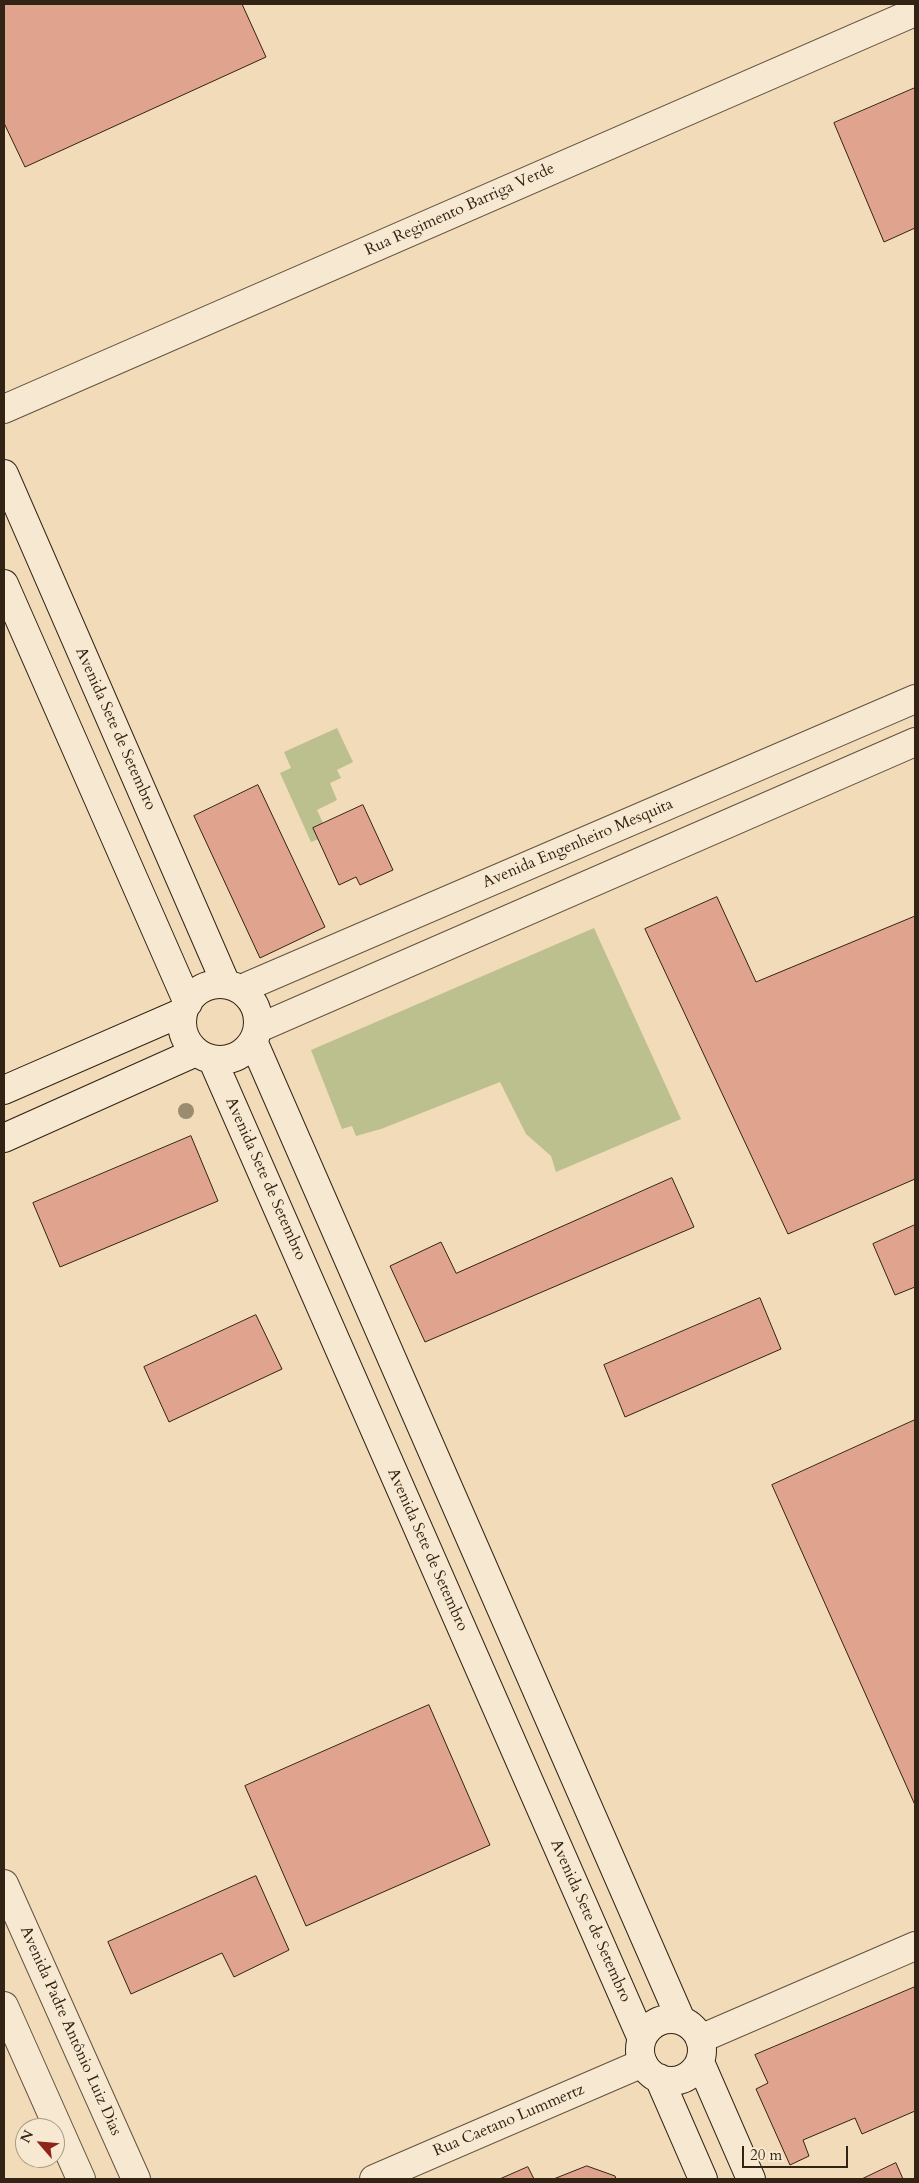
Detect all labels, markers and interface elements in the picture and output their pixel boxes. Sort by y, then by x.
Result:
street label: Rua Regimento Barriga Verde [362,159,558,261]
street label: Avenida Sete de Setembro [70,645,160,813]
street label: Avenida Engenheiro Mesquita [480,795,676,893]
street label: Avenida Sete de Setembro [220,1095,310,1263]
street label: Avenida Sete de Setembro [382,1466,472,1634]
street label: Avenida Sete de Setembro [545,1837,635,2005]
street label: Avenida Padre Antônio Luiz Dias [15,1923,125,2139]
street label: Rua Caetano Lummertz [431,2080,587,2162]
north arrow [15,2118,65,2168]
text: N [16,2127,38,2146]
scale bar [744,2136,850,2168]
text: 20 m [750,2145,782,2165]

